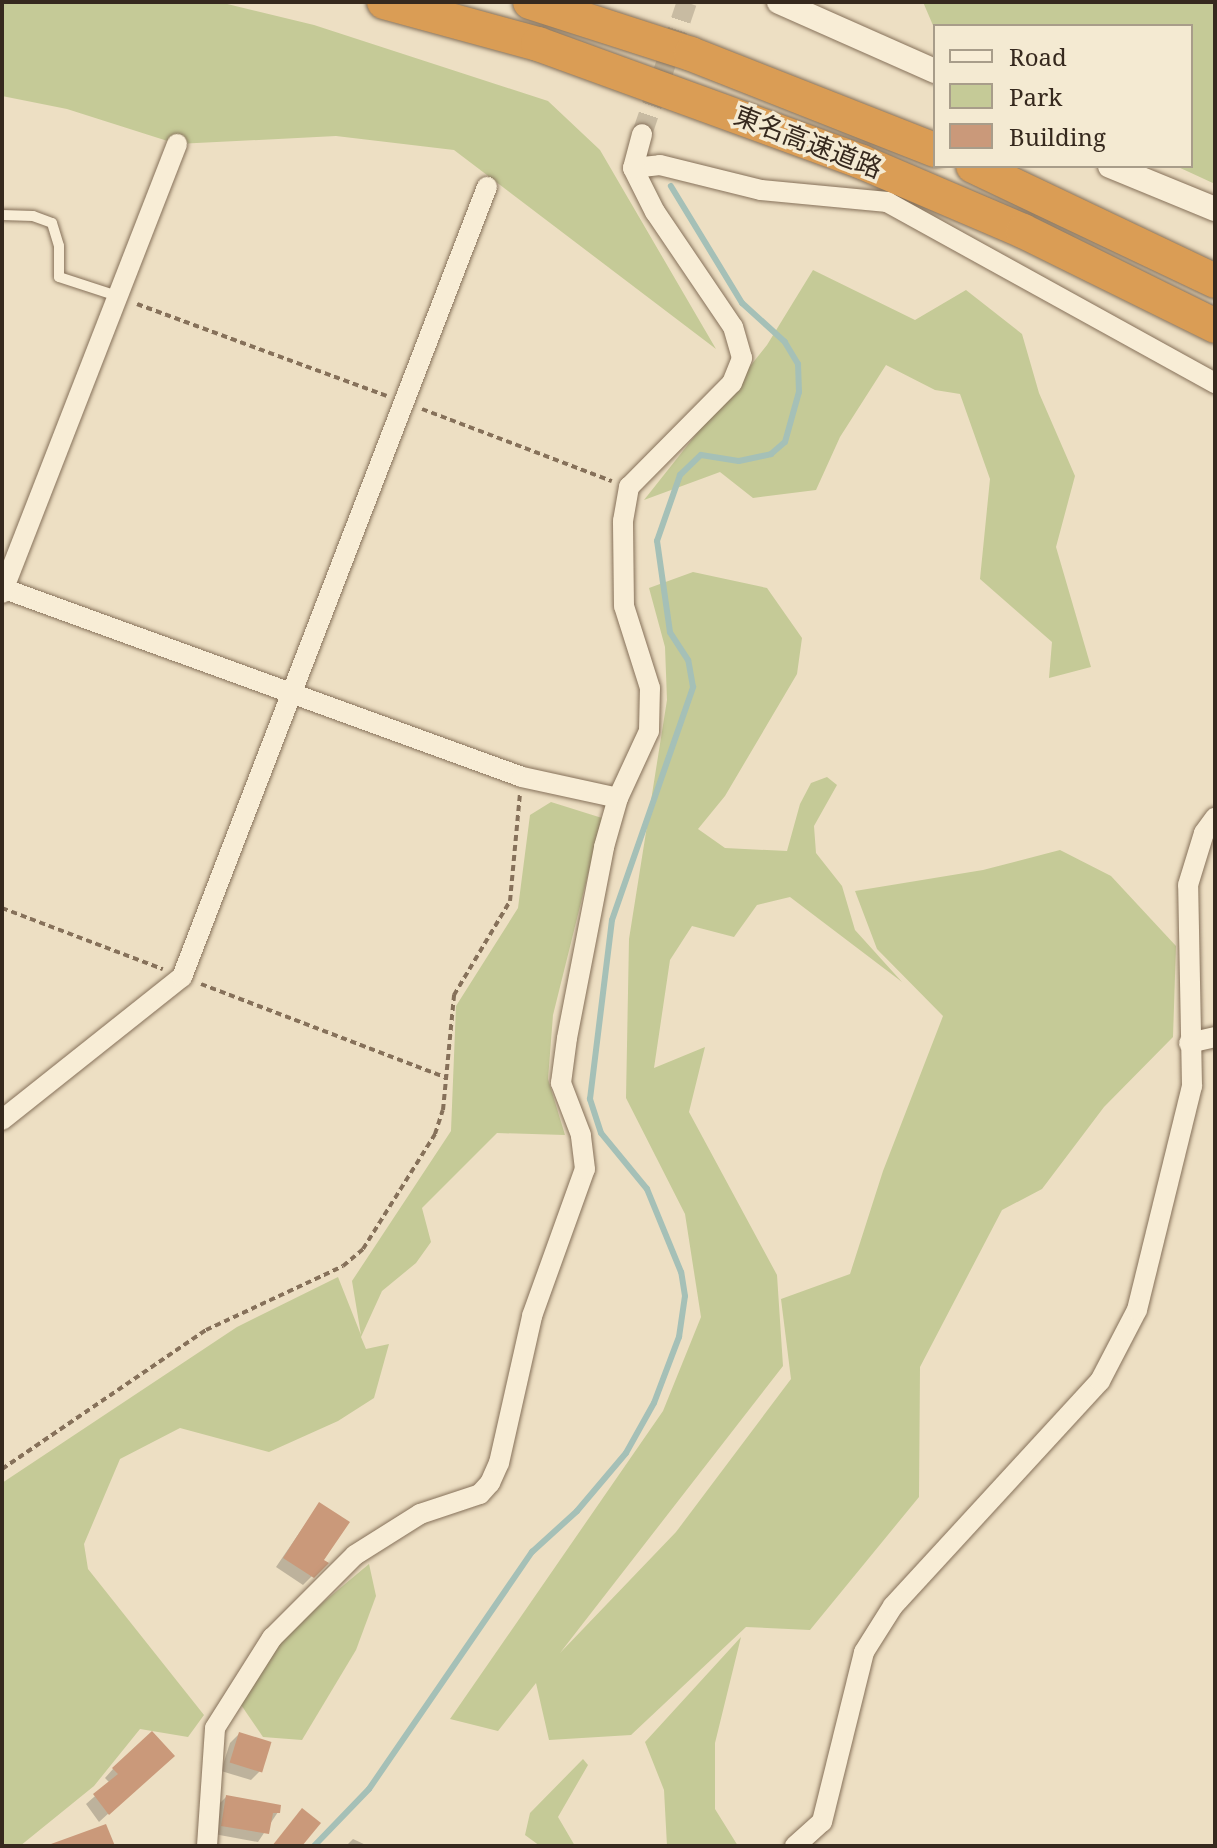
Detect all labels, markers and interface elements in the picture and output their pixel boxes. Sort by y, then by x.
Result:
legend [933,24,1193,168]
text: Road [1009,40,1067,73]
text: Park [1009,80,1062,113]
street label: 東名高速道路 [730,99,886,185]
text: Building [1009,120,1106,153]

